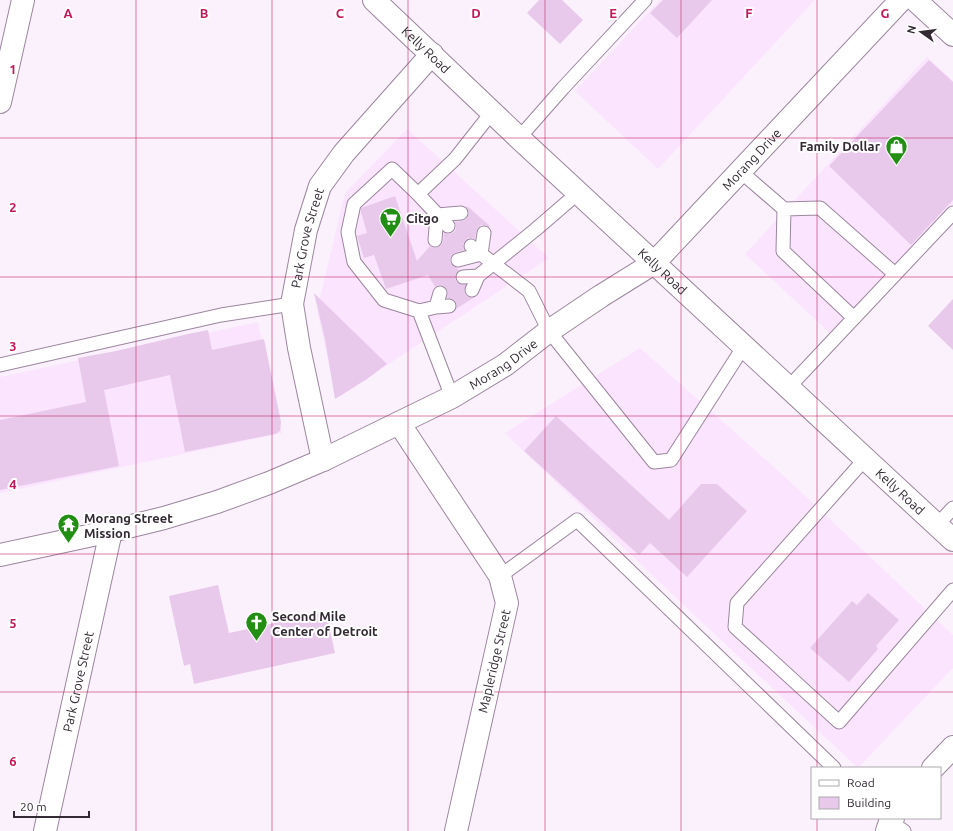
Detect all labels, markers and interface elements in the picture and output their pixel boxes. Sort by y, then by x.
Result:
text: A [63,6,73,20]
text: B [200,6,209,20]
text: C [336,6,345,20]
text: D [471,6,481,20]
text: E [609,6,617,20]
text: F [745,6,753,20]
text: G [881,6,890,20]
north arrow [901,12,941,52]
street label: Kelly Road [399,24,453,76]
text: N [904,24,918,35]
text: 1 [9,62,17,76]
street label: Morang Drive [719,126,784,193]
shop icon: Family Dollar [883,133,909,166]
place label: Family Dollar [800,139,881,153]
street label: Park Grove Street [288,186,326,289]
text: 2 [9,200,17,214]
supermarket icon: Citgo [378,205,404,238]
place label: Citgo [406,211,439,225]
street label: Kelly Road [636,245,690,297]
street label: Morang Drive [467,336,540,392]
text: 3 [9,339,17,353]
street label: Kelly Road [873,465,927,517]
text: 4 [9,477,17,491]
place label: Morang Street Mission [84,511,173,540]
temple icon: Morang Street Mission [56,512,82,545]
street label: Mapleridge Street [475,608,513,714]
place label: Second Mile Center of Detroit [272,609,378,638]
church icon: Second Mile Center of Detroit [243,610,269,643]
text: 5 [9,616,17,630]
street label: Park Grove Street [60,630,96,733]
text: 6 [9,754,17,768]
legend [811,767,941,819]
text: Road [847,776,875,789]
scale bar [14,793,89,819]
text: Building [847,796,891,809]
text: 20 m [20,800,47,813]

